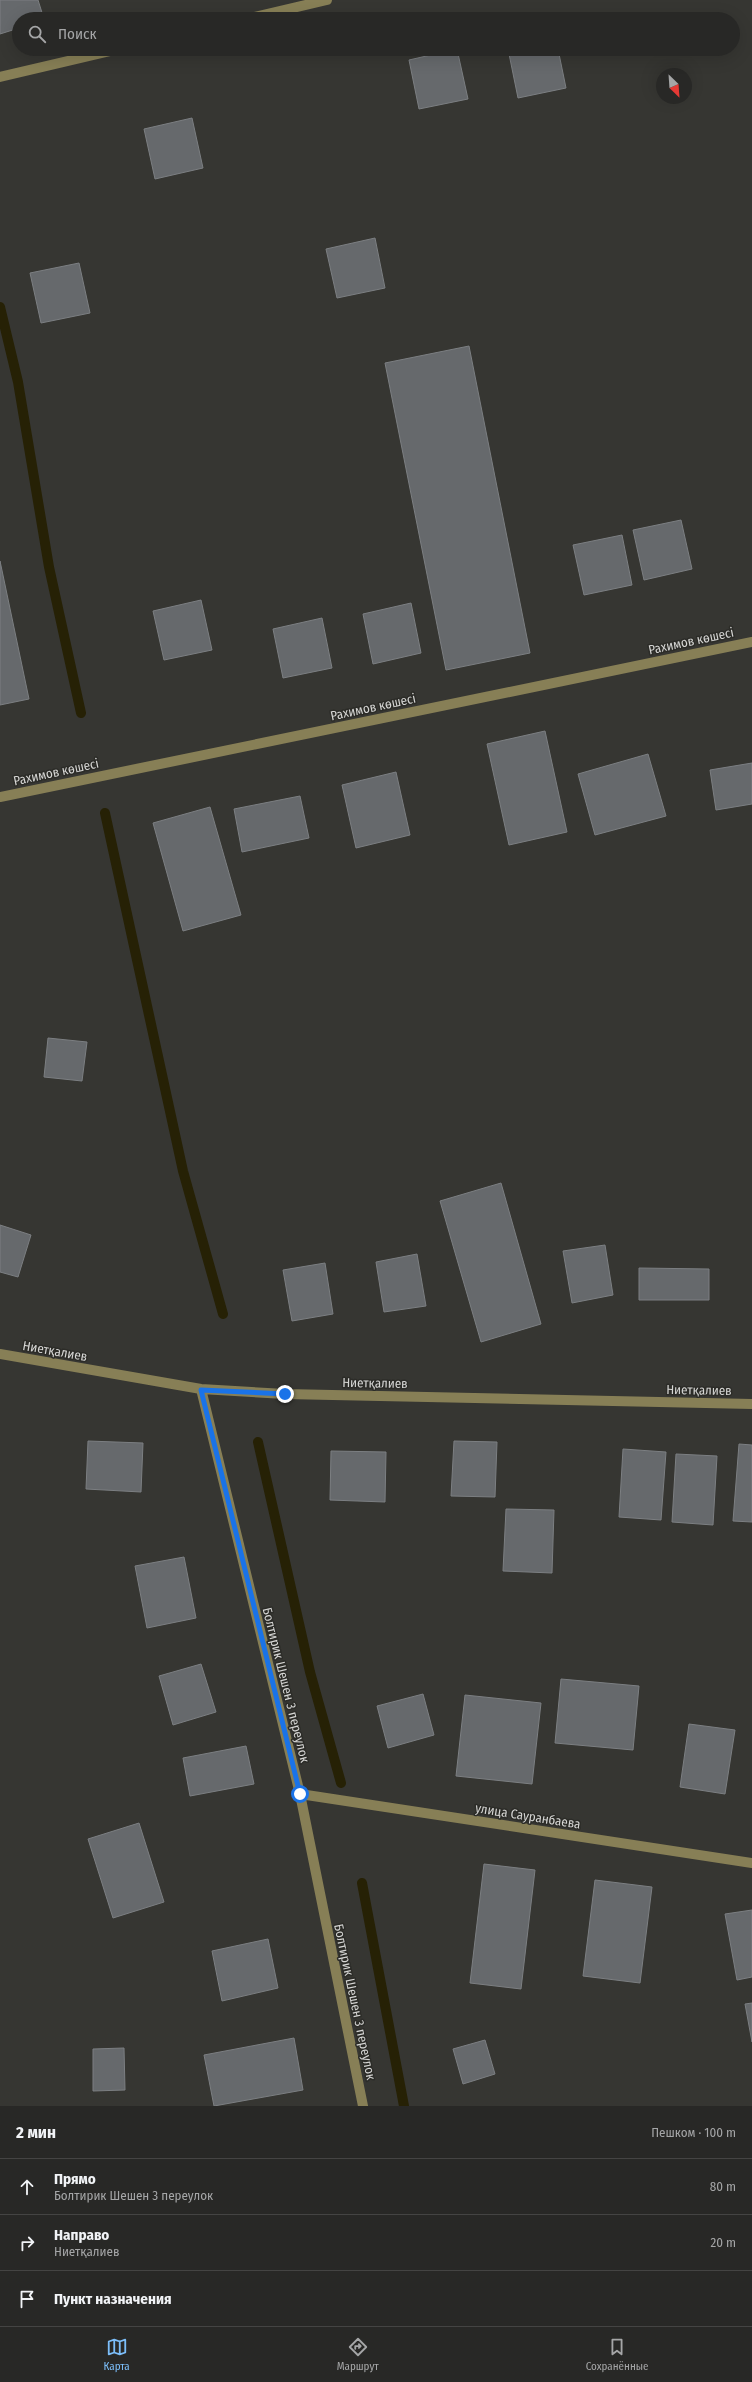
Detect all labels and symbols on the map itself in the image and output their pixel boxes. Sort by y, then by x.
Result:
north arrow [656,68,692,104]
street label: Рахимов көшесі [647,625,735,657]
street label: Рахимов көшесі [329,691,417,723]
street label: Рахимов көшесі [12,756,100,788]
street label: Ниетқалиев [21,1338,89,1364]
street label: Ниетқалиев [342,1375,408,1391]
street label: Ниетқалиев [666,1382,732,1398]
route end [276,1385,294,1403]
street label: Болтирик Шешен 3 переулок [259,1606,313,1764]
route start [291,1785,309,1803]
street label: улица Сауранбаева [474,1800,582,1832]
street label: Болтирик Шешен 3 переулок [331,1923,379,2081]

